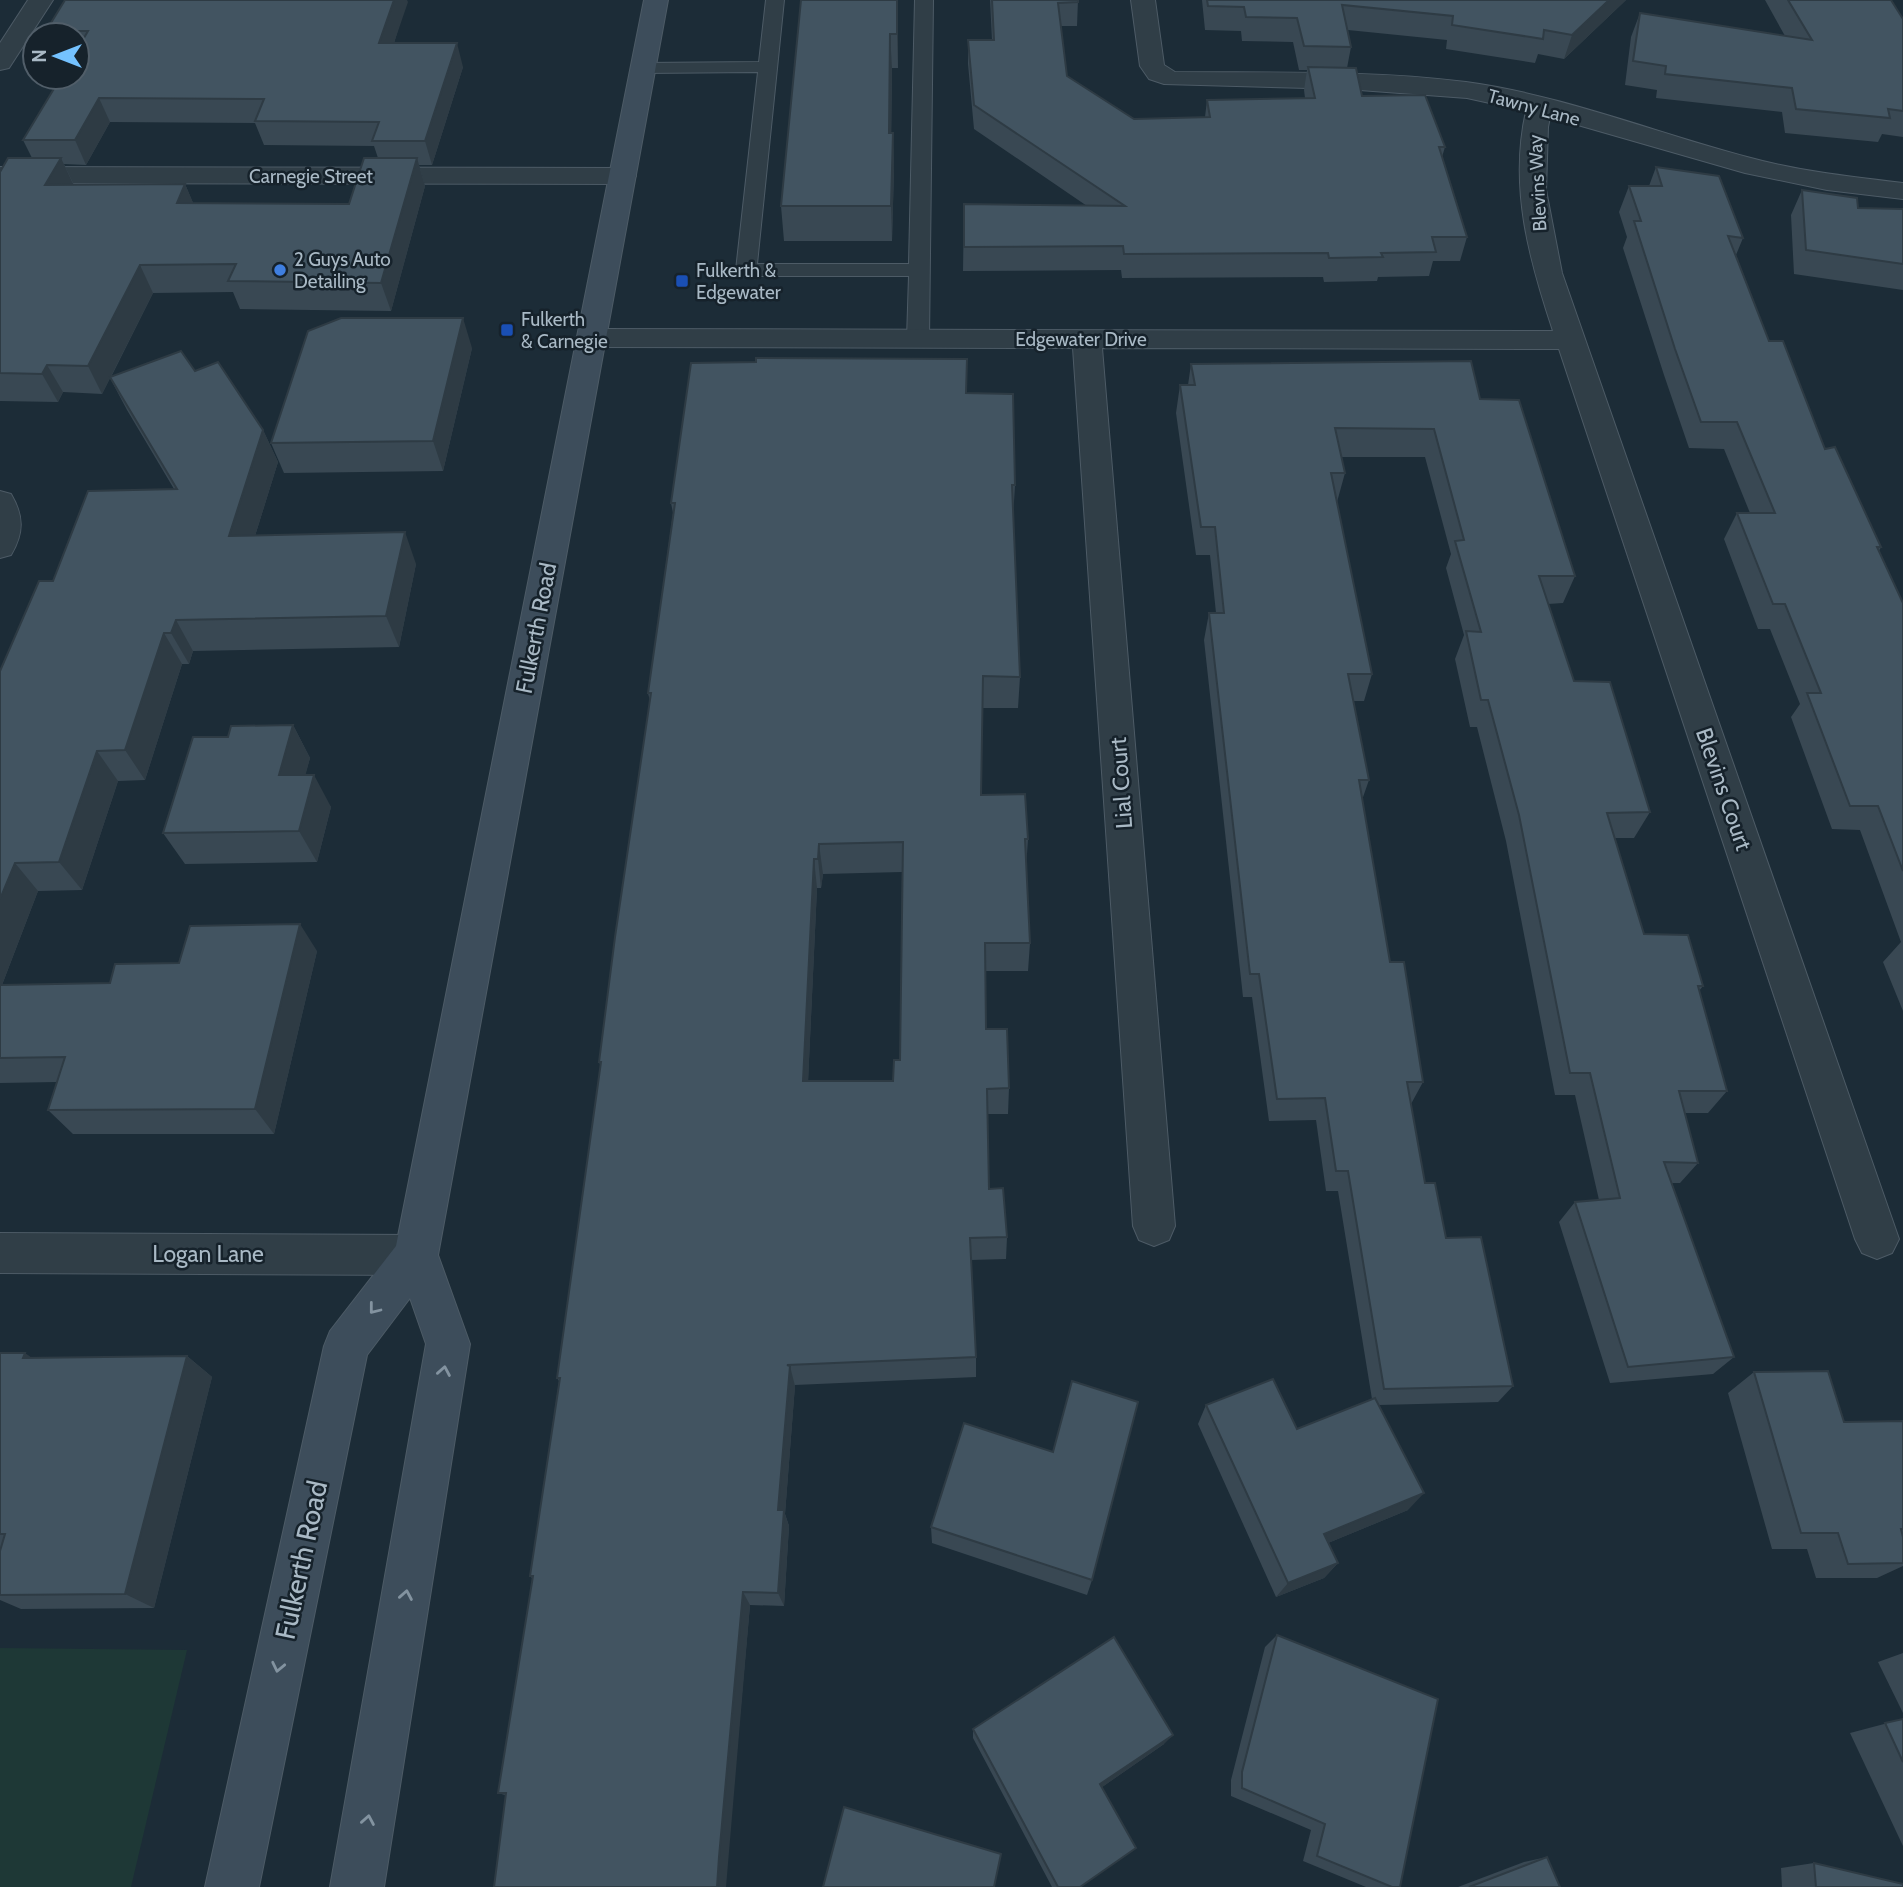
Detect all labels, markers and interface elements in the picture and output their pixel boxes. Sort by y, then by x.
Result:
north arrow [21,21,91,91]
text: N [28,49,51,63]
street label: Tawny Lane [1485,84,1583,131]
street label: Blevins Way [1523,134,1552,232]
street label: Carnegie Street [249,165,374,188]
place label: 2 Guys Auto Detailing [294,248,391,293]
place label: Fulkerth & Edgewater [696,259,781,304]
marker: 2 Guys Auto Detailing [272,262,288,278]
marker: Fulkerth & Edgewater [674,273,690,289]
place label: Fulkerth & Carnegie [521,308,608,353]
marker: Fulkerth & Carnegie [499,322,515,338]
street label: Edgewater Drive [1015,328,1147,351]
street label: Fulkerth Road [510,560,562,696]
street label: Blevins Court [1690,724,1758,854]
street label: Lial Court [1104,736,1138,830]
street label: Logan Lane [152,1240,264,1268]
one-way arrow [370,1301,383,1314]
one-way arrow [436,1365,451,1377]
street label: Fulkerth Road [268,1477,334,1643]
one-way arrow [398,1589,413,1601]
one-way arrow [272,1661,287,1673]
one-way arrow [360,1814,375,1826]

